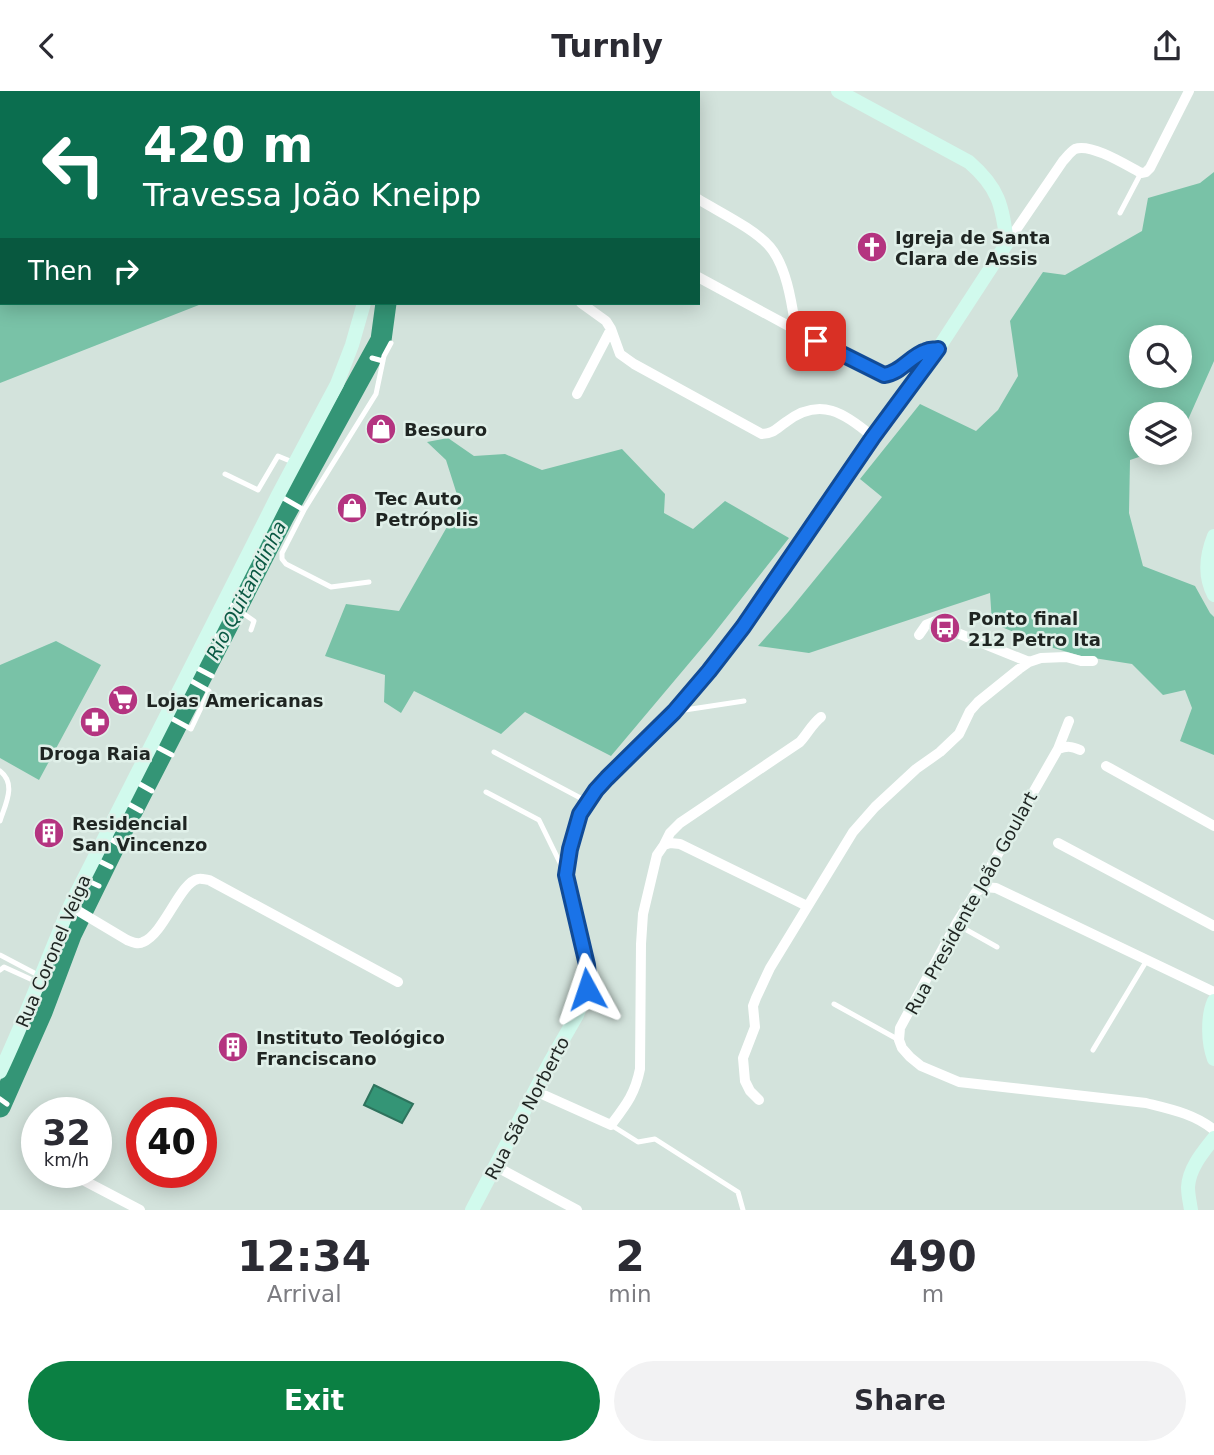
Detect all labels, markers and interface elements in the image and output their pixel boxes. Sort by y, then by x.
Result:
icon: back [28,27,66,65]
text: Turnly [551,27,663,65]
icon: share [1148,27,1186,65]
text: 420 m [143,117,313,174]
icon: left [28,119,119,210]
text: Travessa João Kneipp [143,176,481,214]
place label: Igreja de Santa Clara de Assis [895,227,1050,269]
church icon: Igreja de Santa Clara de Assis [855,230,889,264]
icon: right [107,252,145,290]
text: Then [28,256,93,286]
pin [786,311,846,371]
icon: arrive [797,322,835,360]
map controls [1129,325,1192,465]
button: search [1129,325,1192,388]
button: layers [1129,402,1192,465]
shop icon: Besouro [364,412,398,446]
place label: Besouro [404,419,487,440]
place label: Tec Auto Petrópolis [375,488,479,530]
shop icon: Tec Auto Petrópolis [335,491,369,525]
water label: Rio Quitandinha [202,517,290,663]
place label: Ponto final 212 Petro Ita [968,608,1101,650]
bus stop icon: Ponto final 212 Petro Ita [928,611,962,645]
supermarket icon: Lojas Americanas [106,683,140,717]
place label: Lojas Americanas [146,690,324,711]
pharmacy icon: Droga Raia [78,705,112,739]
place label: Droga Raia [39,743,151,764]
street label: Rua Presidente João Goulart [901,788,1041,1018]
place label: Residencial San Vincenzo [72,813,207,855]
building icon: Residencial San Vincenzo [32,816,66,850]
street label: Rua Coronel Veiga [11,871,95,1031]
position arrow [550,952,624,1026]
place label: Instituto Teológico Franciscano [256,1027,445,1069]
building icon: Instituto Teológico Franciscano [216,1030,250,1064]
street label: Rua São Norberto [480,1033,574,1183]
speed limit sign: 40 [126,1097,217,1188]
text: 32 [42,1113,91,1153]
text: km/h [44,1149,89,1170]
text: 12:34 [237,1232,371,1281]
text: 2 [615,1232,645,1281]
text: 490 [889,1232,977,1281]
text: Arrival [267,1281,342,1307]
text: min [608,1281,652,1307]
text: m [922,1281,944,1307]
button: Exit [28,1361,600,1441]
button: Share [614,1361,1186,1441]

